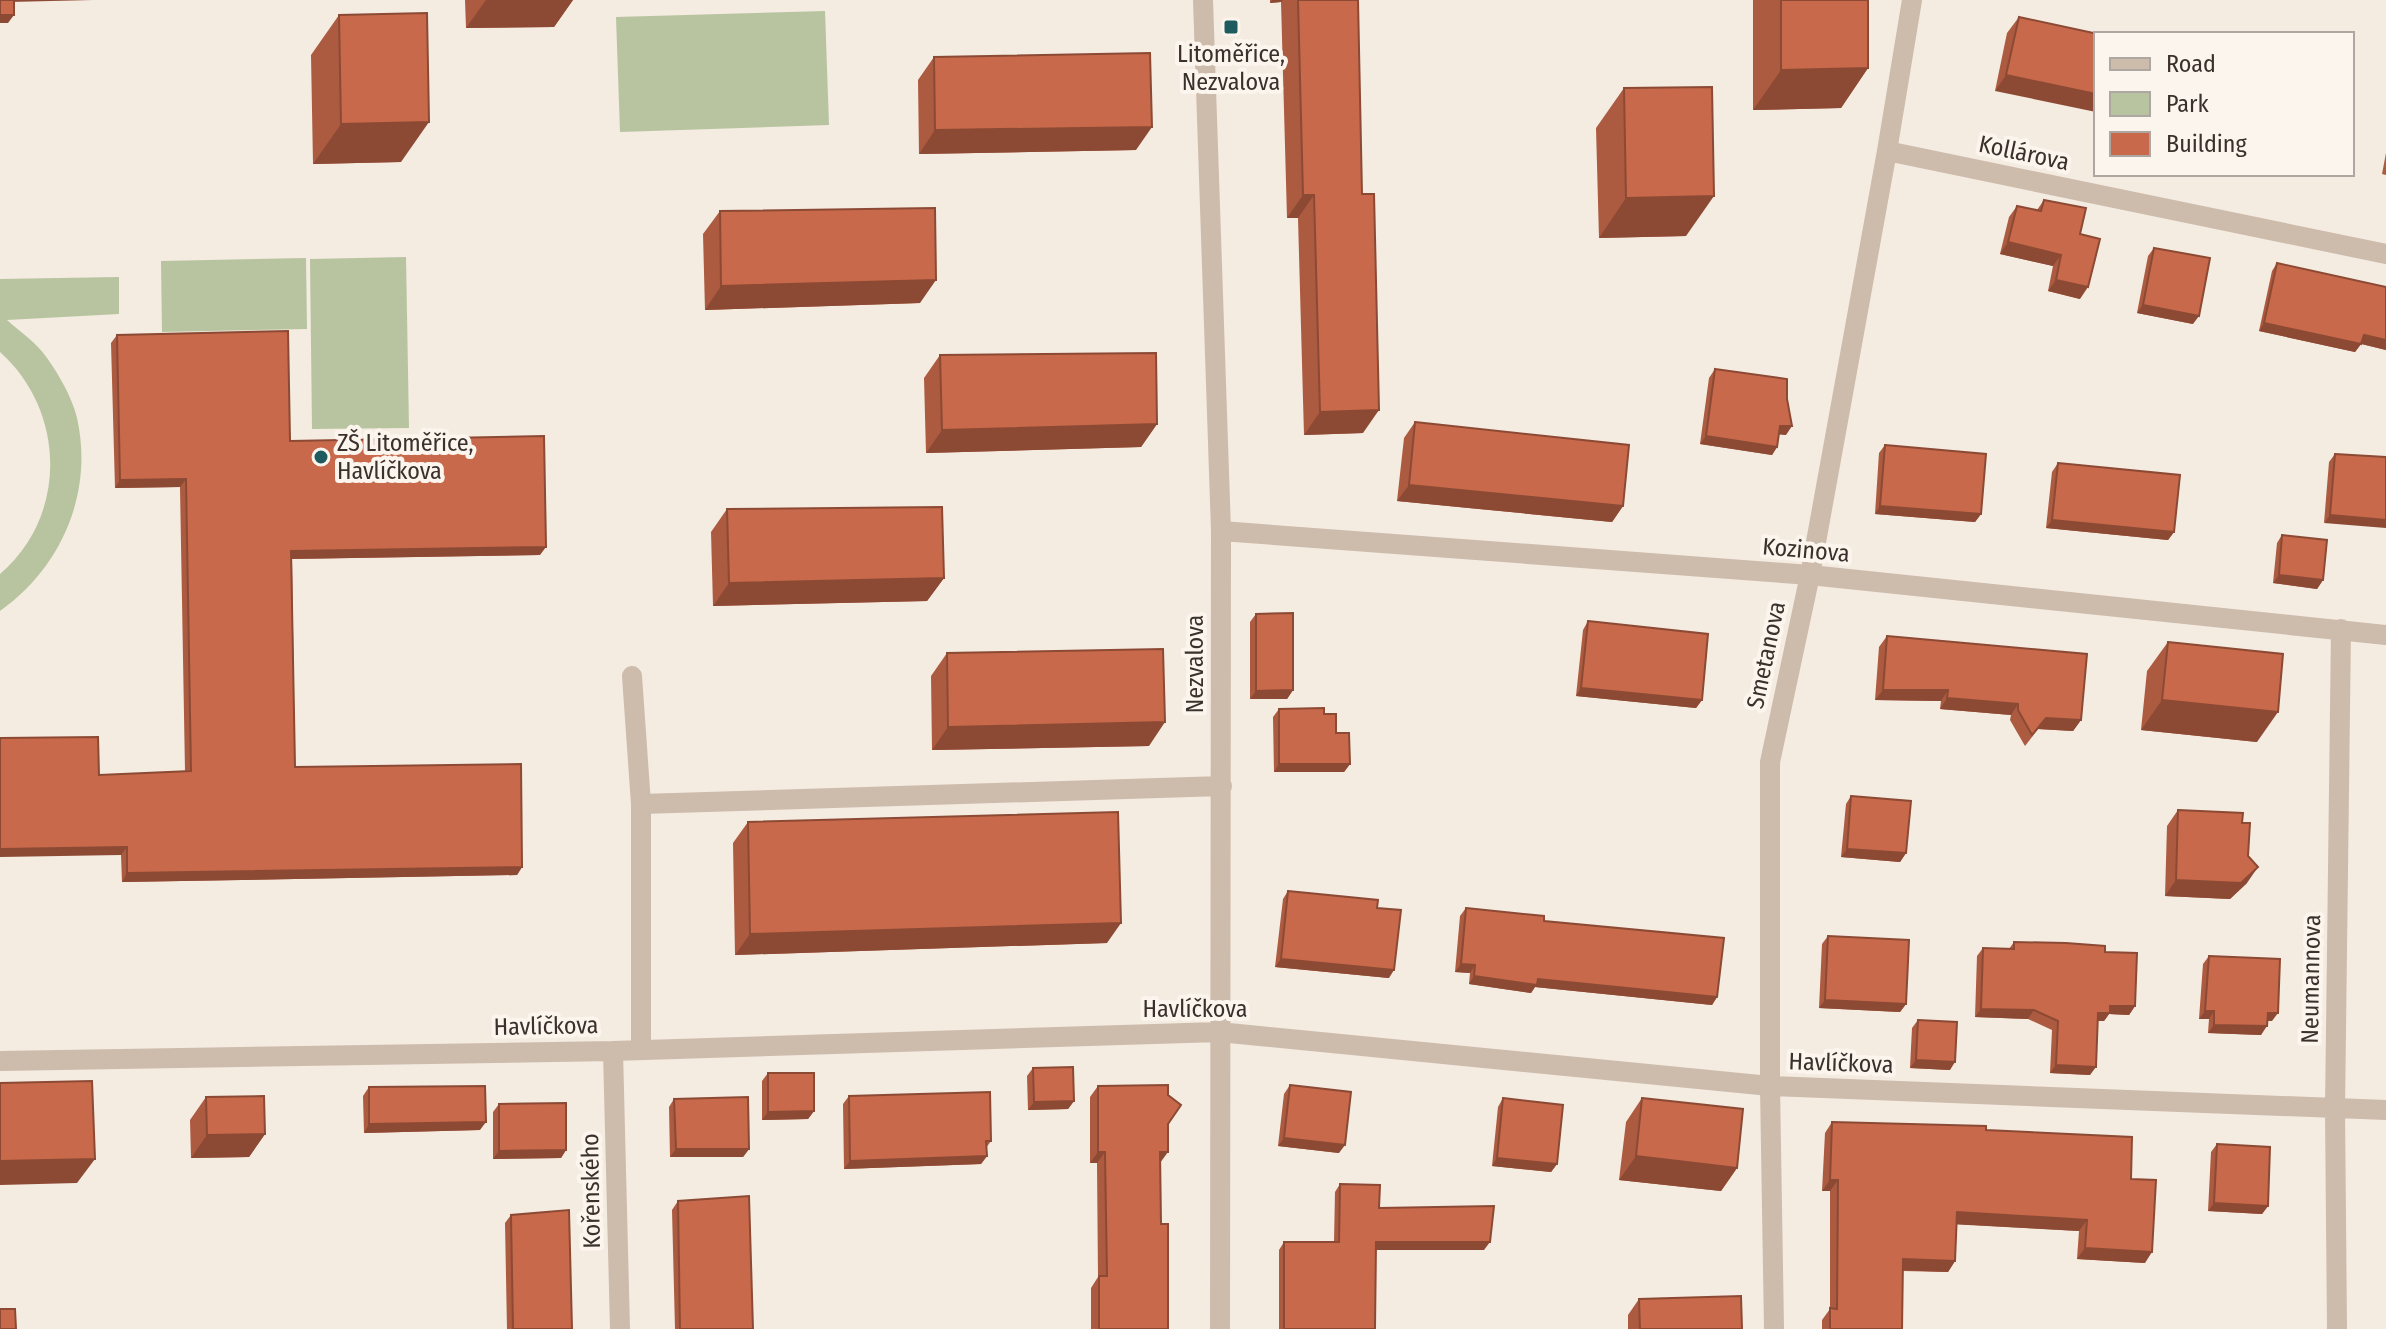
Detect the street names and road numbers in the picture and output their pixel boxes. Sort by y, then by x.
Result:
street label: Kollárova [1976,130,2072,176]
street label: Kozinova [1761,532,1851,568]
street label: Smetanova [1741,599,1791,711]
street label: Nezvalova [1181,615,1209,713]
street label: Neumannova [2296,914,2326,1044]
street label: Havlíčkova [1143,995,1247,1023]
street label: Havlíčkova [493,1011,599,1041]
street label: Havlíčkova [1788,1047,1894,1079]
street label: Kořenského [576,1133,606,1249]

